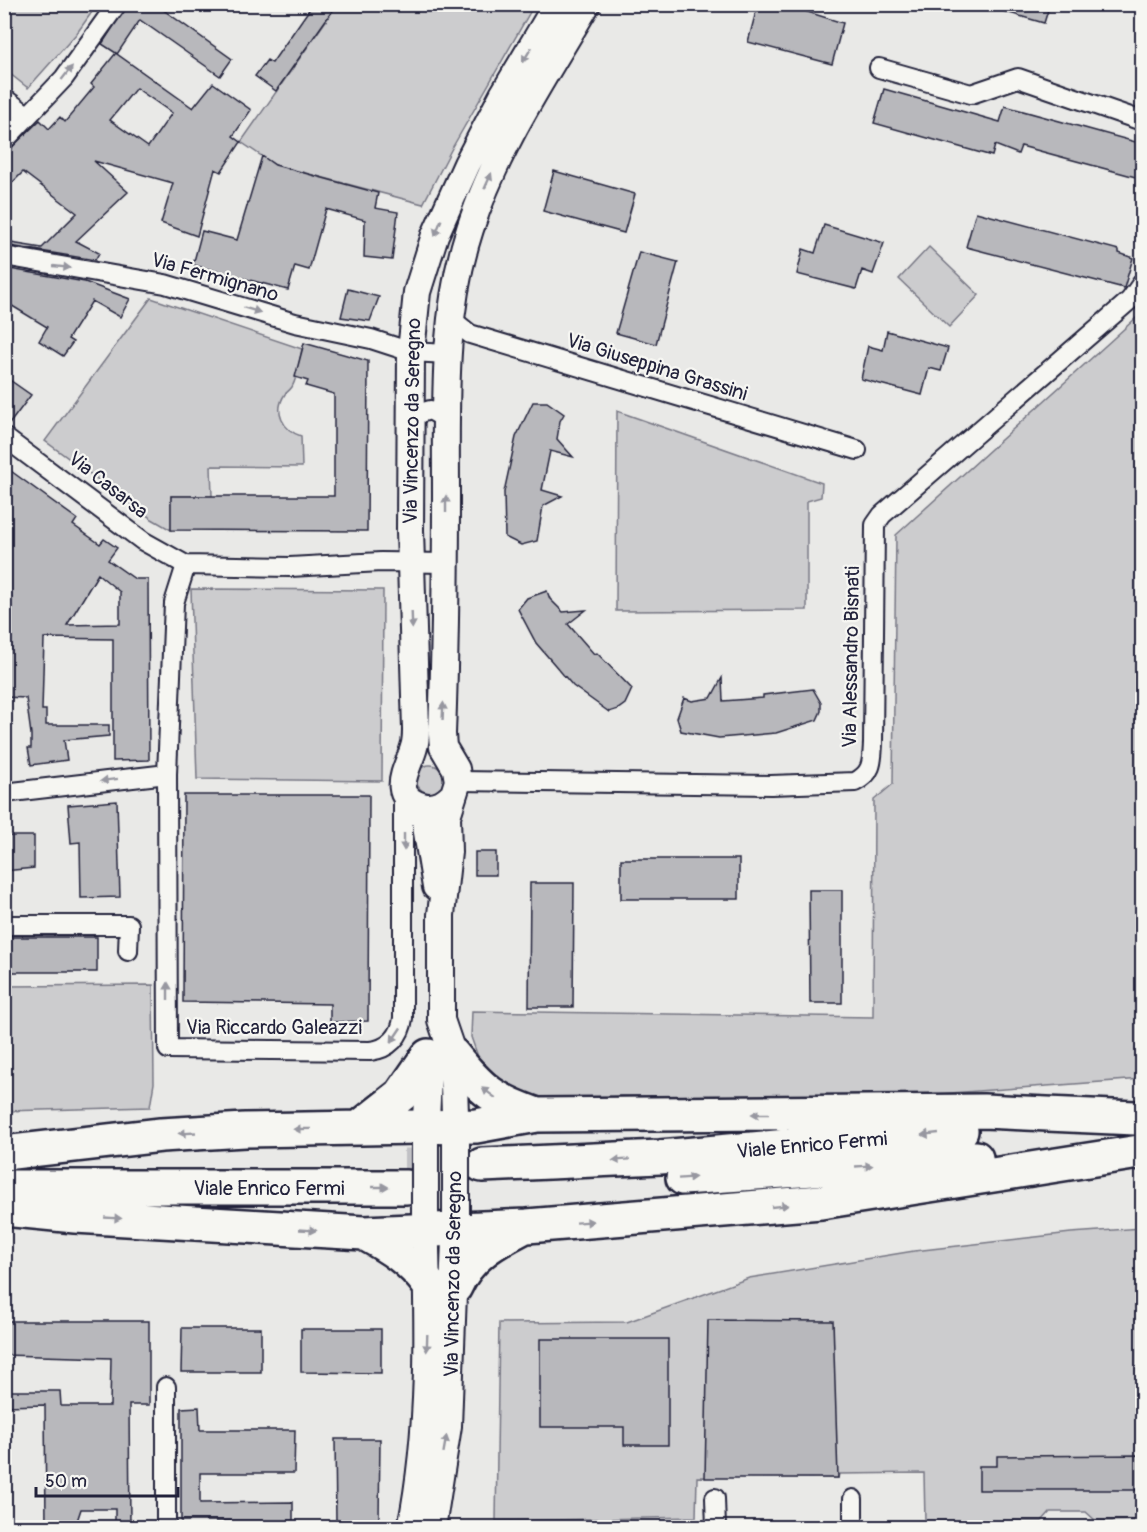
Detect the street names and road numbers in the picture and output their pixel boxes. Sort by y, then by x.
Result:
street label: Via Fermignano [148,247,282,307]
street label: Via Vincenzo da Seregno [398,317,426,524]
street label: Via Giuseppina Grassini [564,328,750,406]
street label: Via Casarsa [63,446,153,524]
street label: Via Alessandro Bisnati [837,566,865,748]
street label: Via Riccardo Galeazzi [186,1015,362,1040]
street label: Viale Enrico Fermi [736,1126,888,1164]
street label: Via Vincenzo da Seregno [439,1170,467,1377]
street label: Viale Enrico Fermi [193,1176,345,1201]

